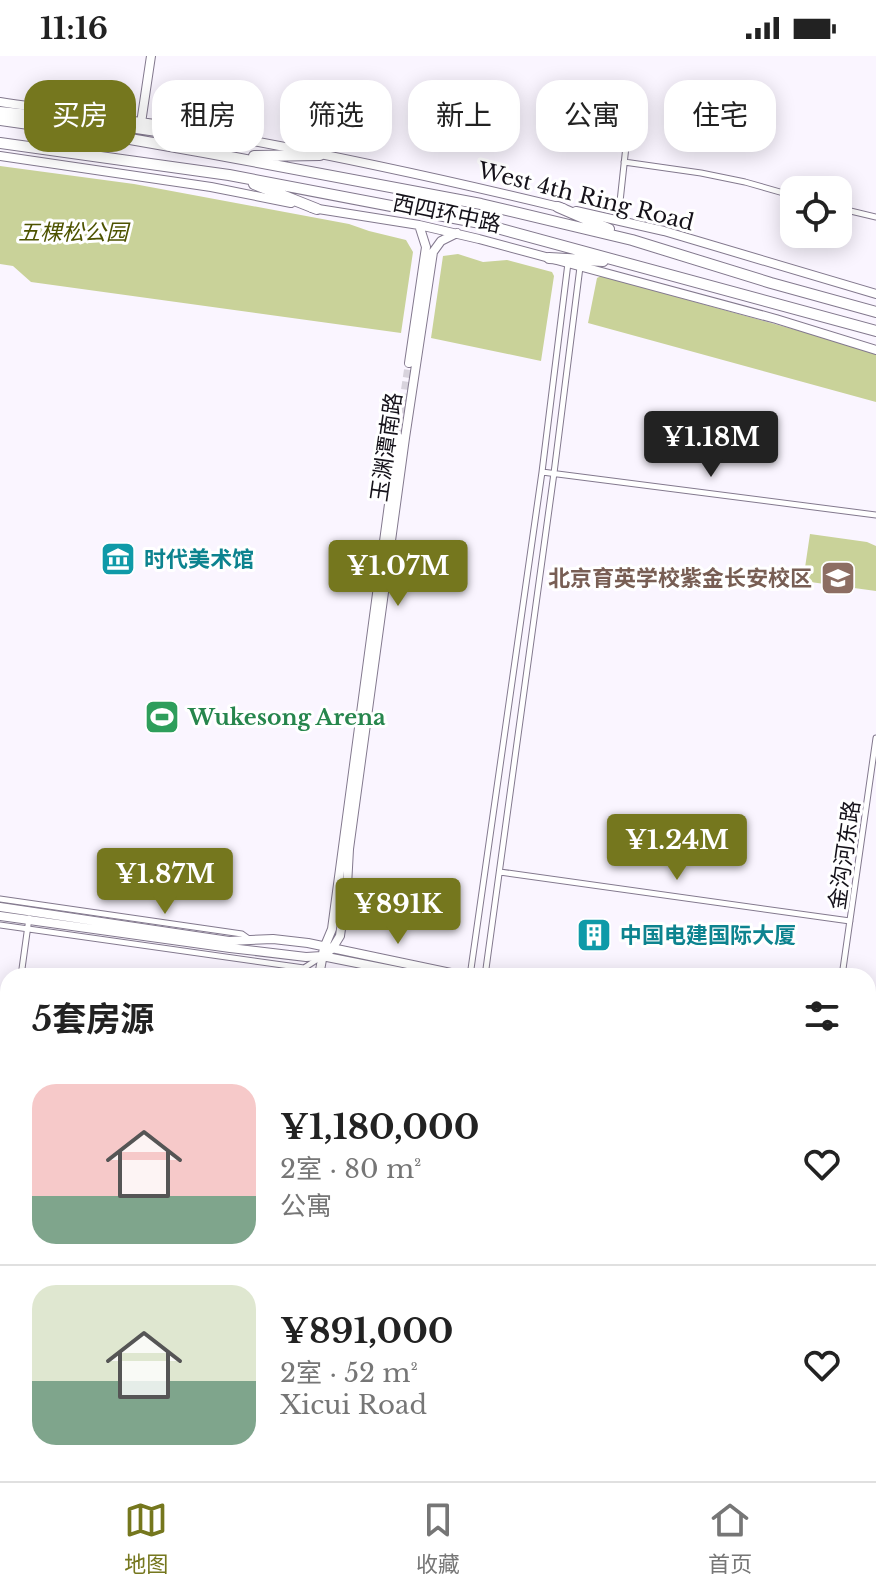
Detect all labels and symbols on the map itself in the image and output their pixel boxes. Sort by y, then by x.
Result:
street label: West 4th Ring Road [474,156,697,236]
street label: 西四环中路 [390,189,504,238]
park label: 五棵松公园 [18,219,131,246]
street label: 玉渊潭南路 [365,391,408,503]
pin: ¥1.18M [646,411,776,479]
museum icon: 时代美术馆 [99,540,137,578]
pin: ¥1.07M [333,540,463,608]
place label: 时代美术馆 [144,546,254,573]
school or university icon: 北京育英学校紫金长安校区 [819,559,857,597]
place label: 北京育英学校紫金长安校区 [548,565,812,592]
sports icon: Wukesong Arena [143,698,181,736]
place label: Wukesong Arena [187,704,386,731]
street label: 金沟河东路 [823,799,866,911]
pin: ¥1.24M [612,814,742,882]
pin: ¥1.87M [100,848,230,916]
pin: ¥891K [342,878,454,946]
building icon: 中国电建国际大厦 [575,916,613,954]
place label: 中国电建国际大厦 [620,922,796,949]

